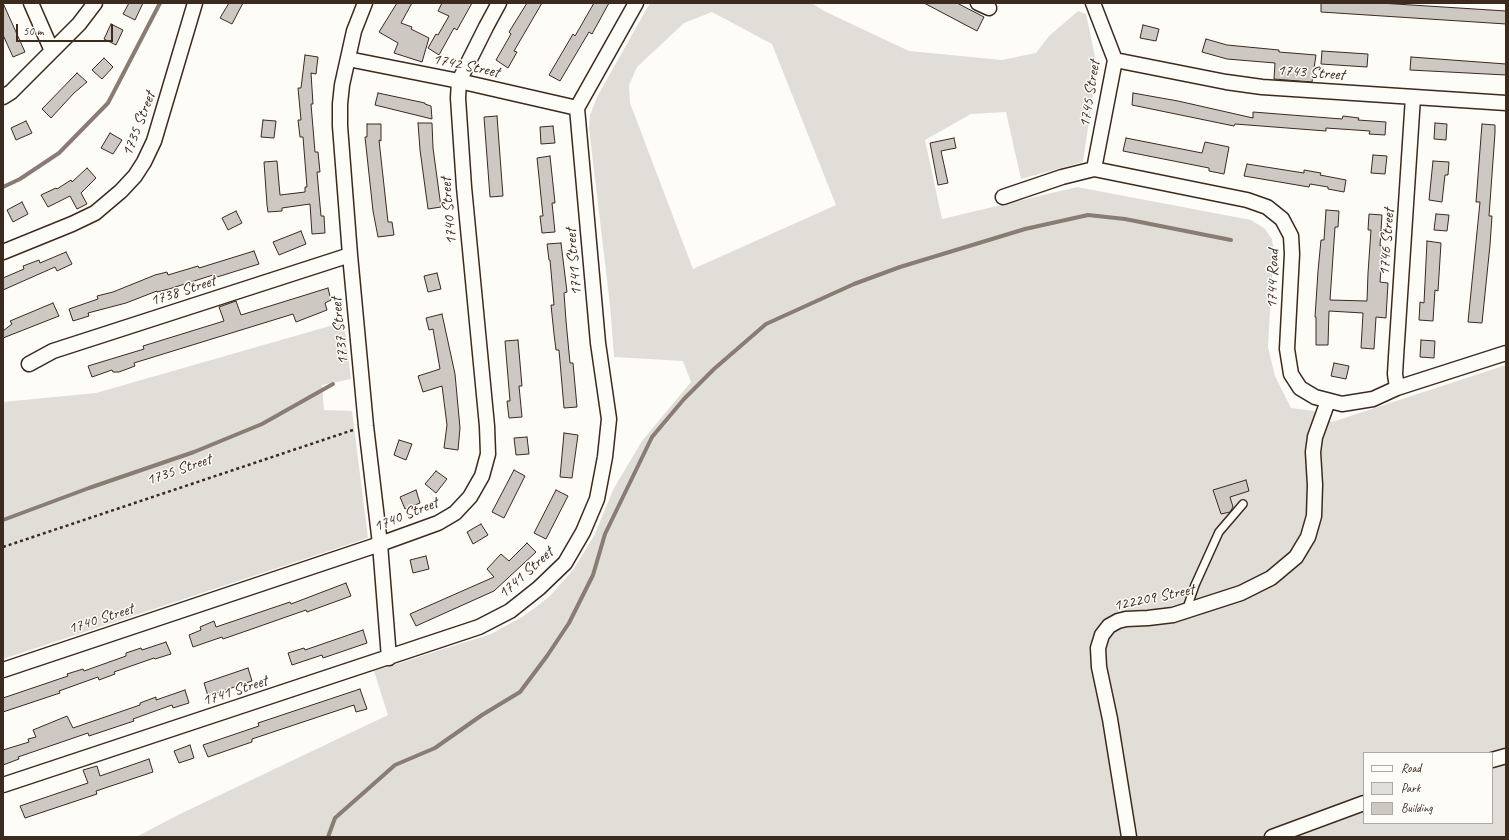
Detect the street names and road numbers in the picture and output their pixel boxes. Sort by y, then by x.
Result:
street label: 1742 Street [431,50,501,82]
street label: 1745 Street [1075,59,1105,129]
street label: 1743 Street [1277,61,1345,85]
street label: 1735 Street [118,89,160,159]
street label: 1740 Street [436,177,462,245]
street label: 1746 Street [1375,208,1399,276]
street label: 1741 Street [561,228,587,296]
street label: 1744 Road [1262,249,1284,309]
street label: 1738 Street [148,271,218,311]
street label: 1737 Street [327,296,353,366]
street label: 1735 Street [144,450,214,490]
street label: 1740 Street [371,493,441,537]
street label: 1741 Street [494,543,558,603]
street label: 122209 Street [1112,580,1196,616]
street label: 1740 Street [66,599,136,639]
street label: 1741 Street [200,671,270,711]

